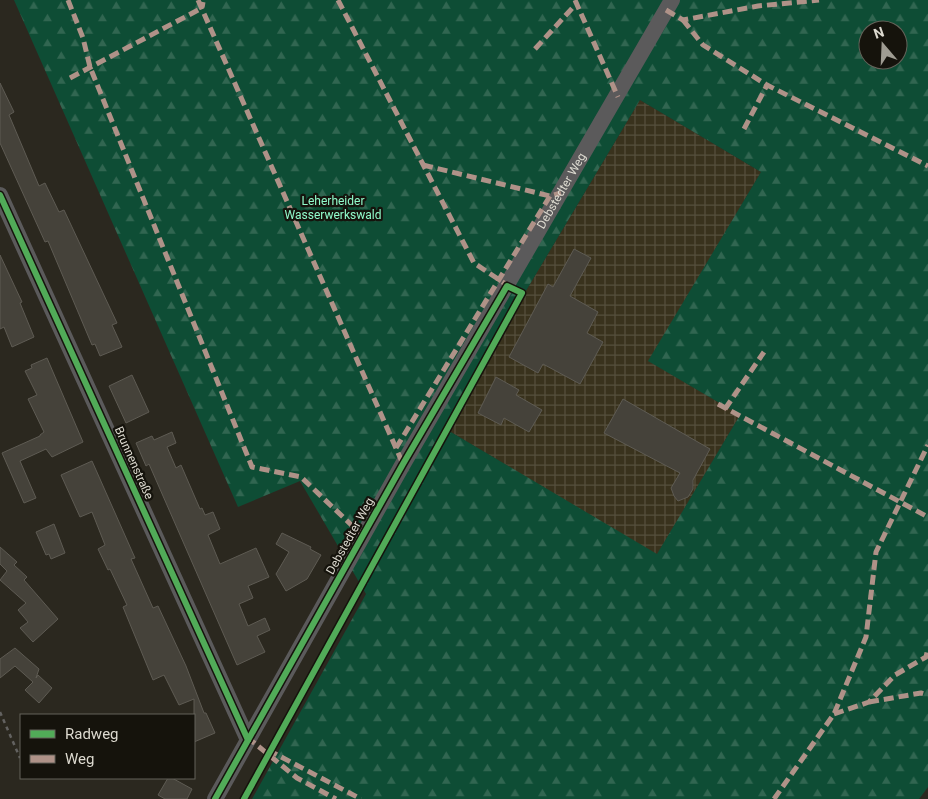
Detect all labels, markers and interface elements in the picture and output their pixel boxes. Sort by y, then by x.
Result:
north arrow [858,20,908,70]
text: N [871,24,886,42]
street label: Debstedter Weg [534,150,589,231]
park label: Leherheider Wasserwerkswald [285,194,381,222]
street label: Brunnenstraße [112,424,156,502]
street label: Debstedter Weg [323,495,377,577]
legend [20,714,195,779]
text: Radweg [65,725,119,743]
text: Weg [65,750,94,768]

